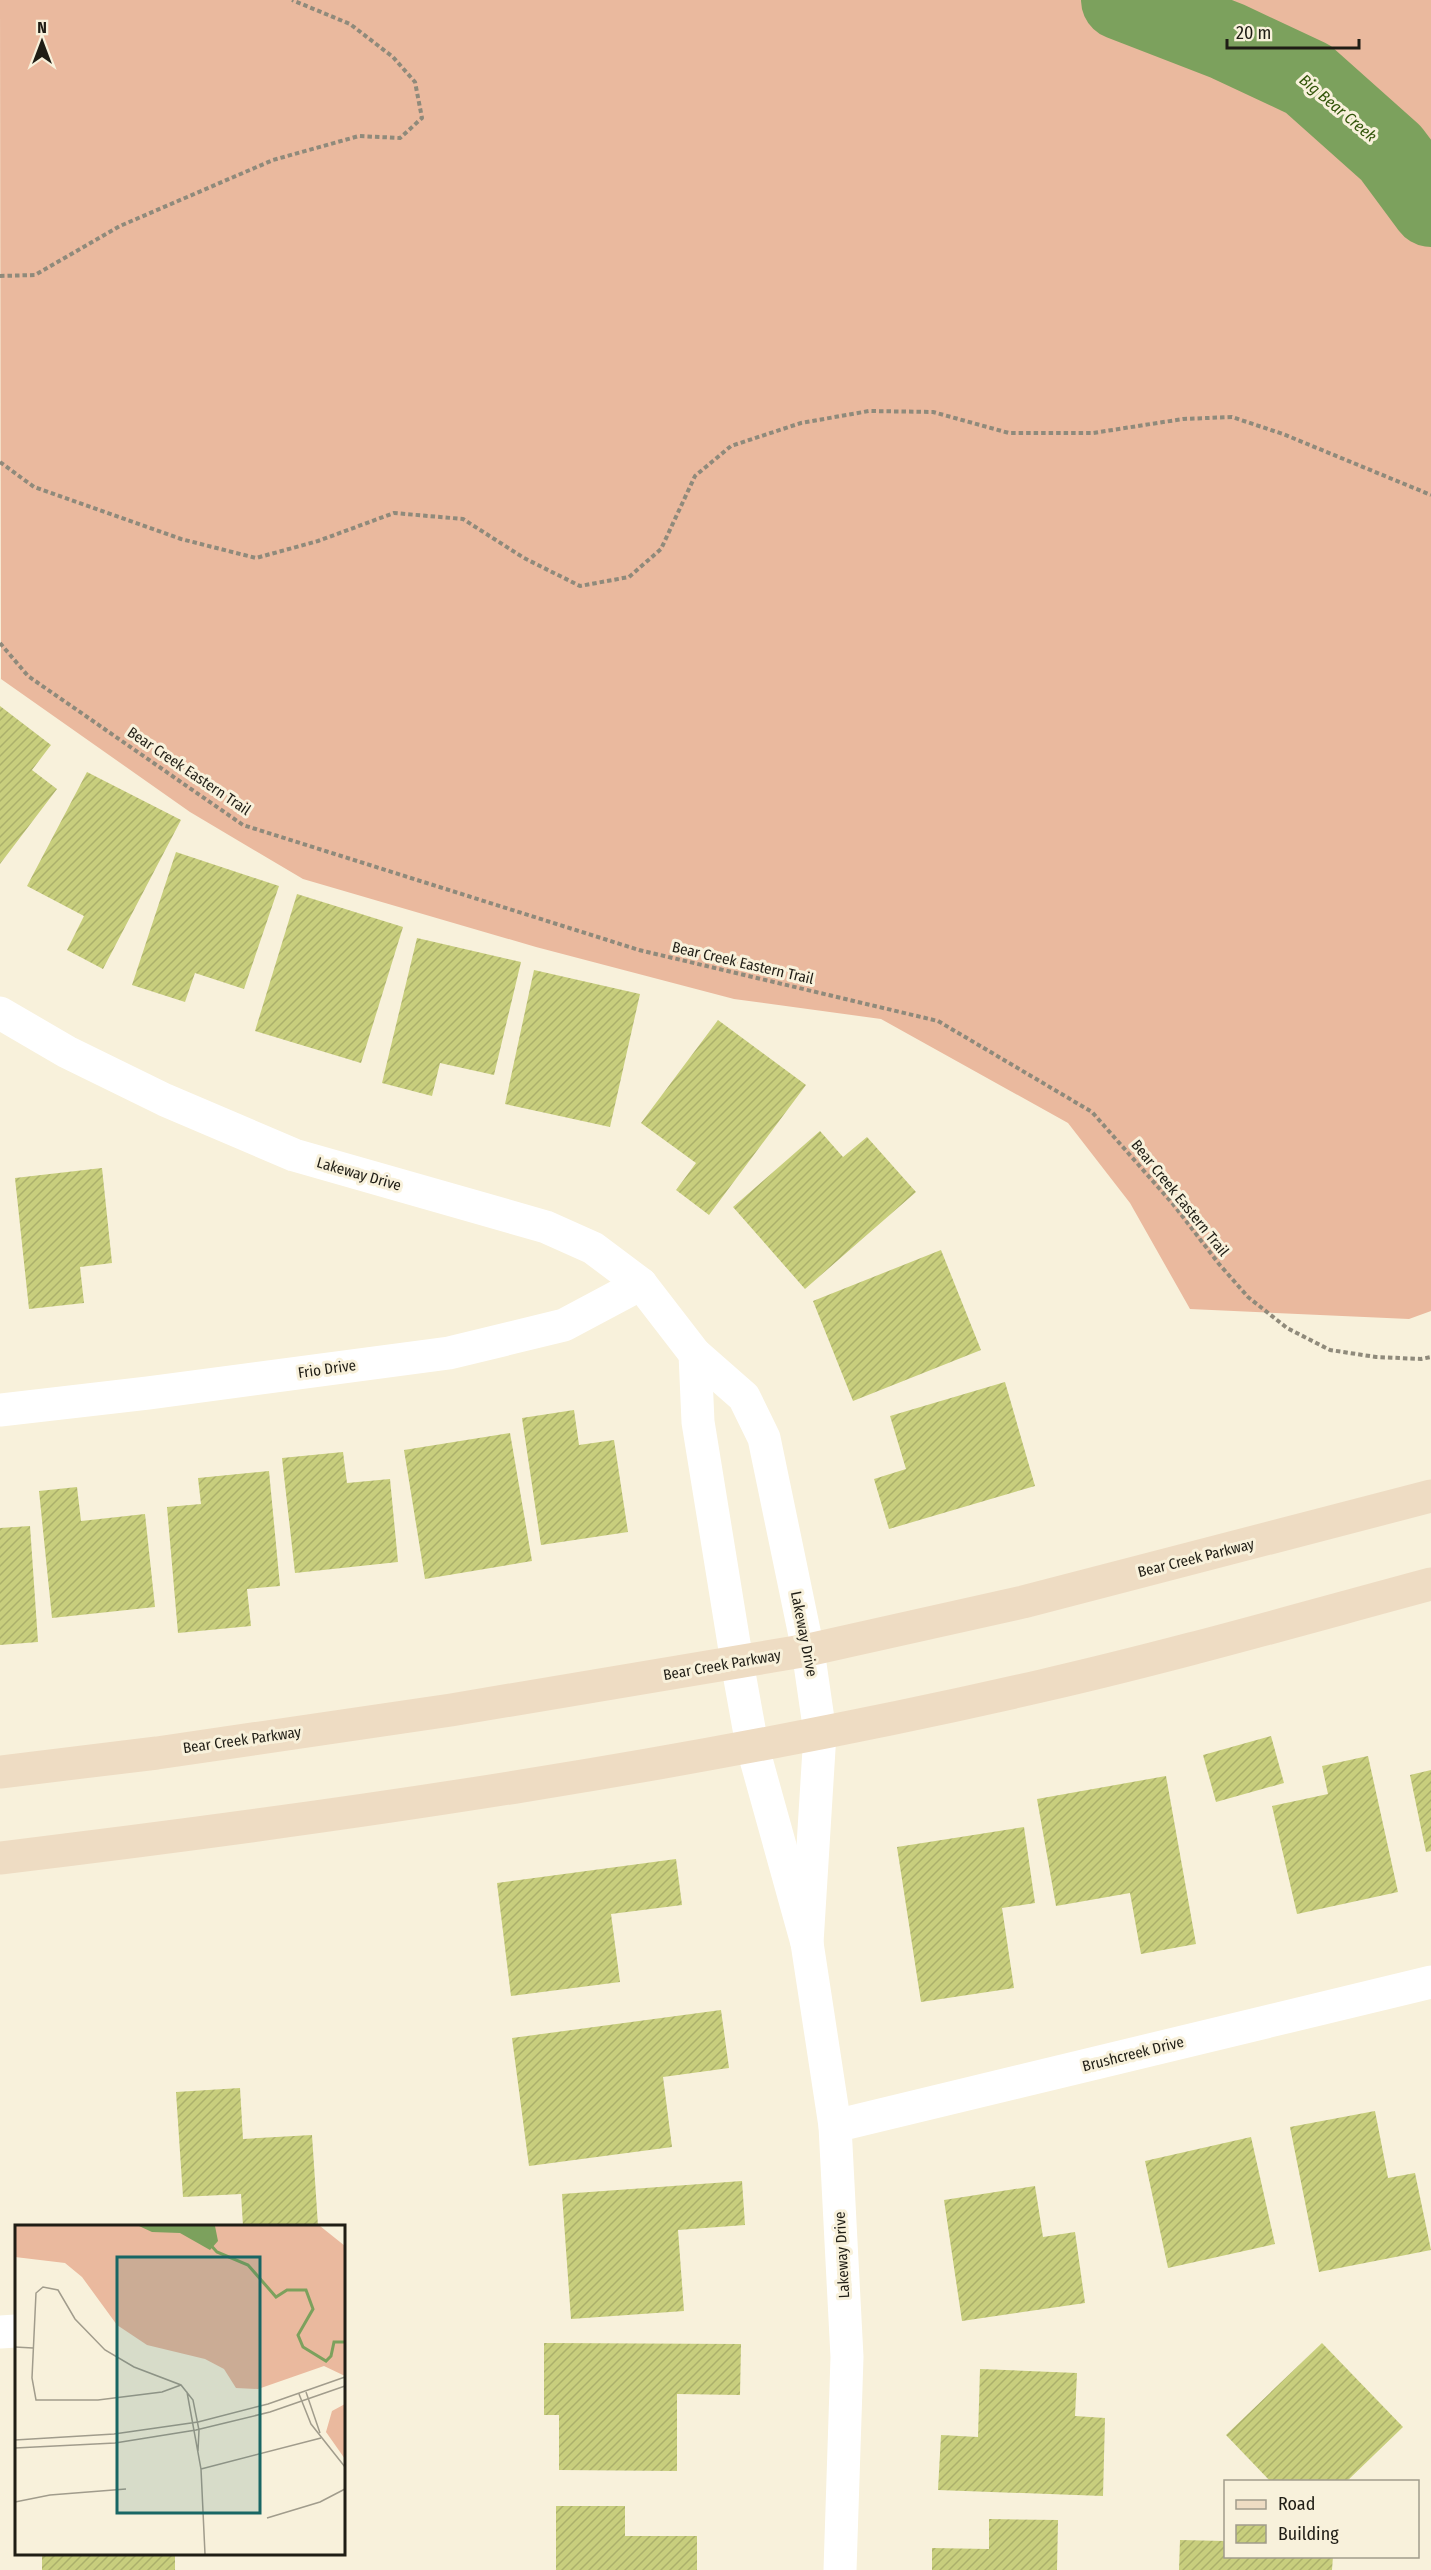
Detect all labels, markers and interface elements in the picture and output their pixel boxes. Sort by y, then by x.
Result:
north arrow [12,12,72,72]
scale bar [1227,12,1359,50]
text: N [37,18,47,37]
text: 20 m [1236,22,1271,44]
water label: Big Bear Creek [1296,70,1380,146]
street label: Bear Creek Eastern Trail [124,723,254,819]
street label: Bear Creek Eastern Trail [670,938,816,988]
street label: Bear Creek Eastern Trail [1127,1136,1233,1260]
street label: Lakeway Drive [315,1153,403,1195]
street label: Frio Drive [297,1356,357,1382]
street label: Bear Creek Parkway [1136,1535,1256,1581]
street label: Lakeway Drive [787,1590,821,1678]
street label: Bear Creek Parkway [662,1646,783,1684]
street label: Bear Creek Parkway [182,1723,303,1757]
street label: Brushcreek Drive [1080,2033,1186,2075]
street label: Lakeway Drive [831,2211,853,2299]
inset map [15,2225,345,2555]
legend [1224,2480,1419,2558]
text: Road [1278,2493,1315,2515]
text: Building [1278,2523,1339,2545]

